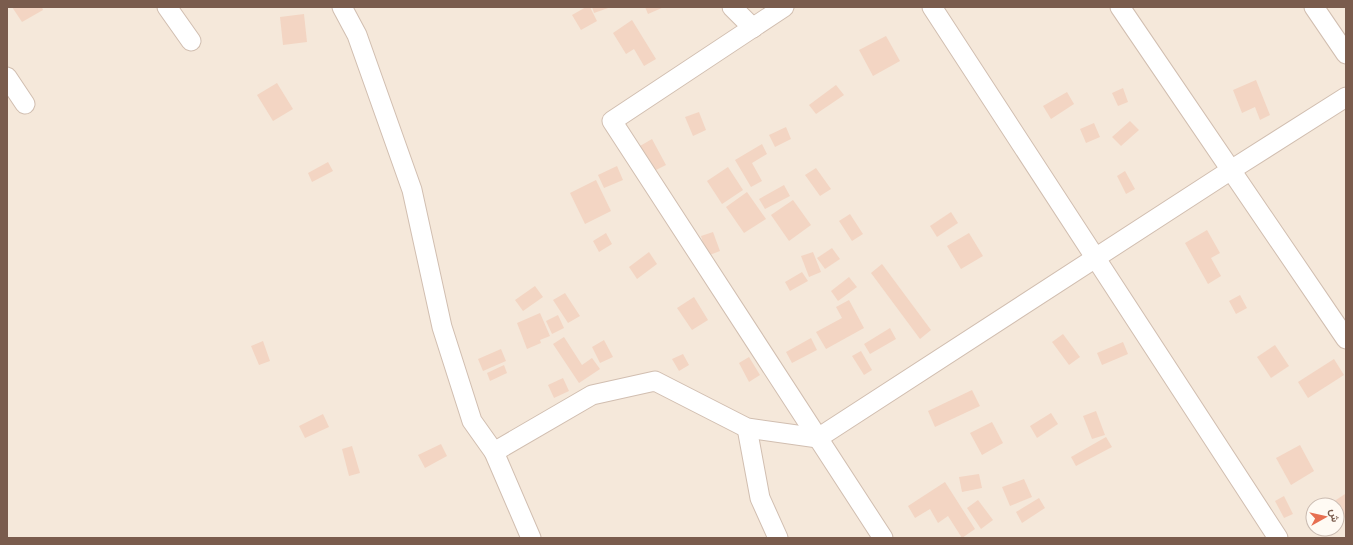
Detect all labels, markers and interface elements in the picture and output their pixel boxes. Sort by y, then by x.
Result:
north arrow [1305,497,1345,537]
text: ش [1327,508,1342,523]

